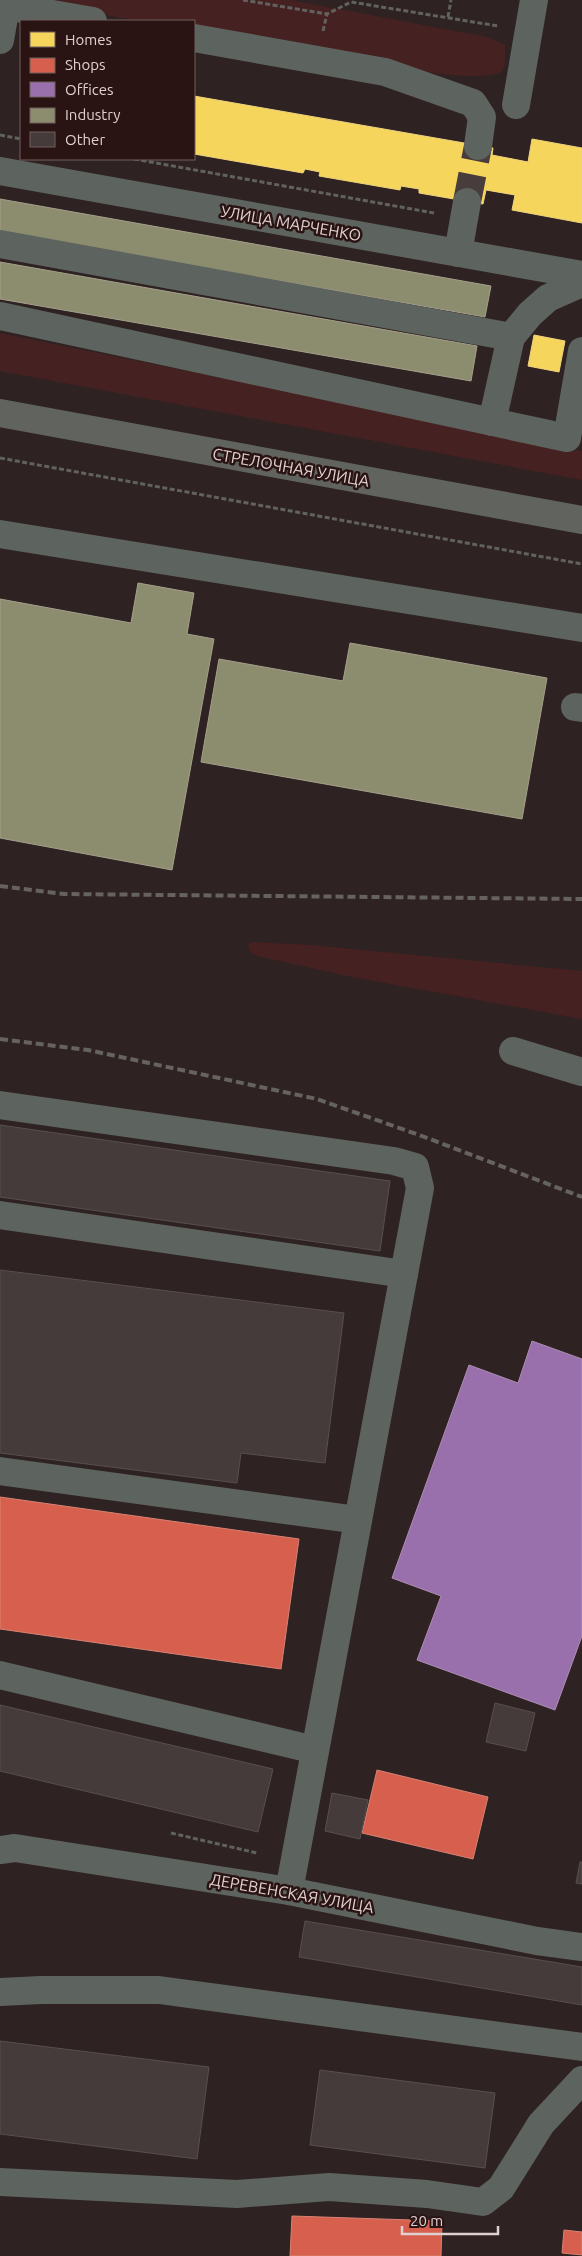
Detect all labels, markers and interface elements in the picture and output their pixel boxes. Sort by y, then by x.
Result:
legend [20,20,195,160]
text: Homes [65,31,112,48]
text: Shops [65,56,106,73]
text: Offices [65,81,113,98]
text: Industry [65,106,120,123]
text: Other [65,131,105,148]
street label: УЛИЦА МАРЧЕНКО [219,202,363,244]
street label: СТРЕЛОЧНАЯ УЛИЦА [211,444,371,490]
street label: ДЕРЕВЕНСКАЯ УЛИЦА [209,1870,376,1916]
scale bar [402,2204,498,2236]
text: 20 m [410,2212,443,2229]

